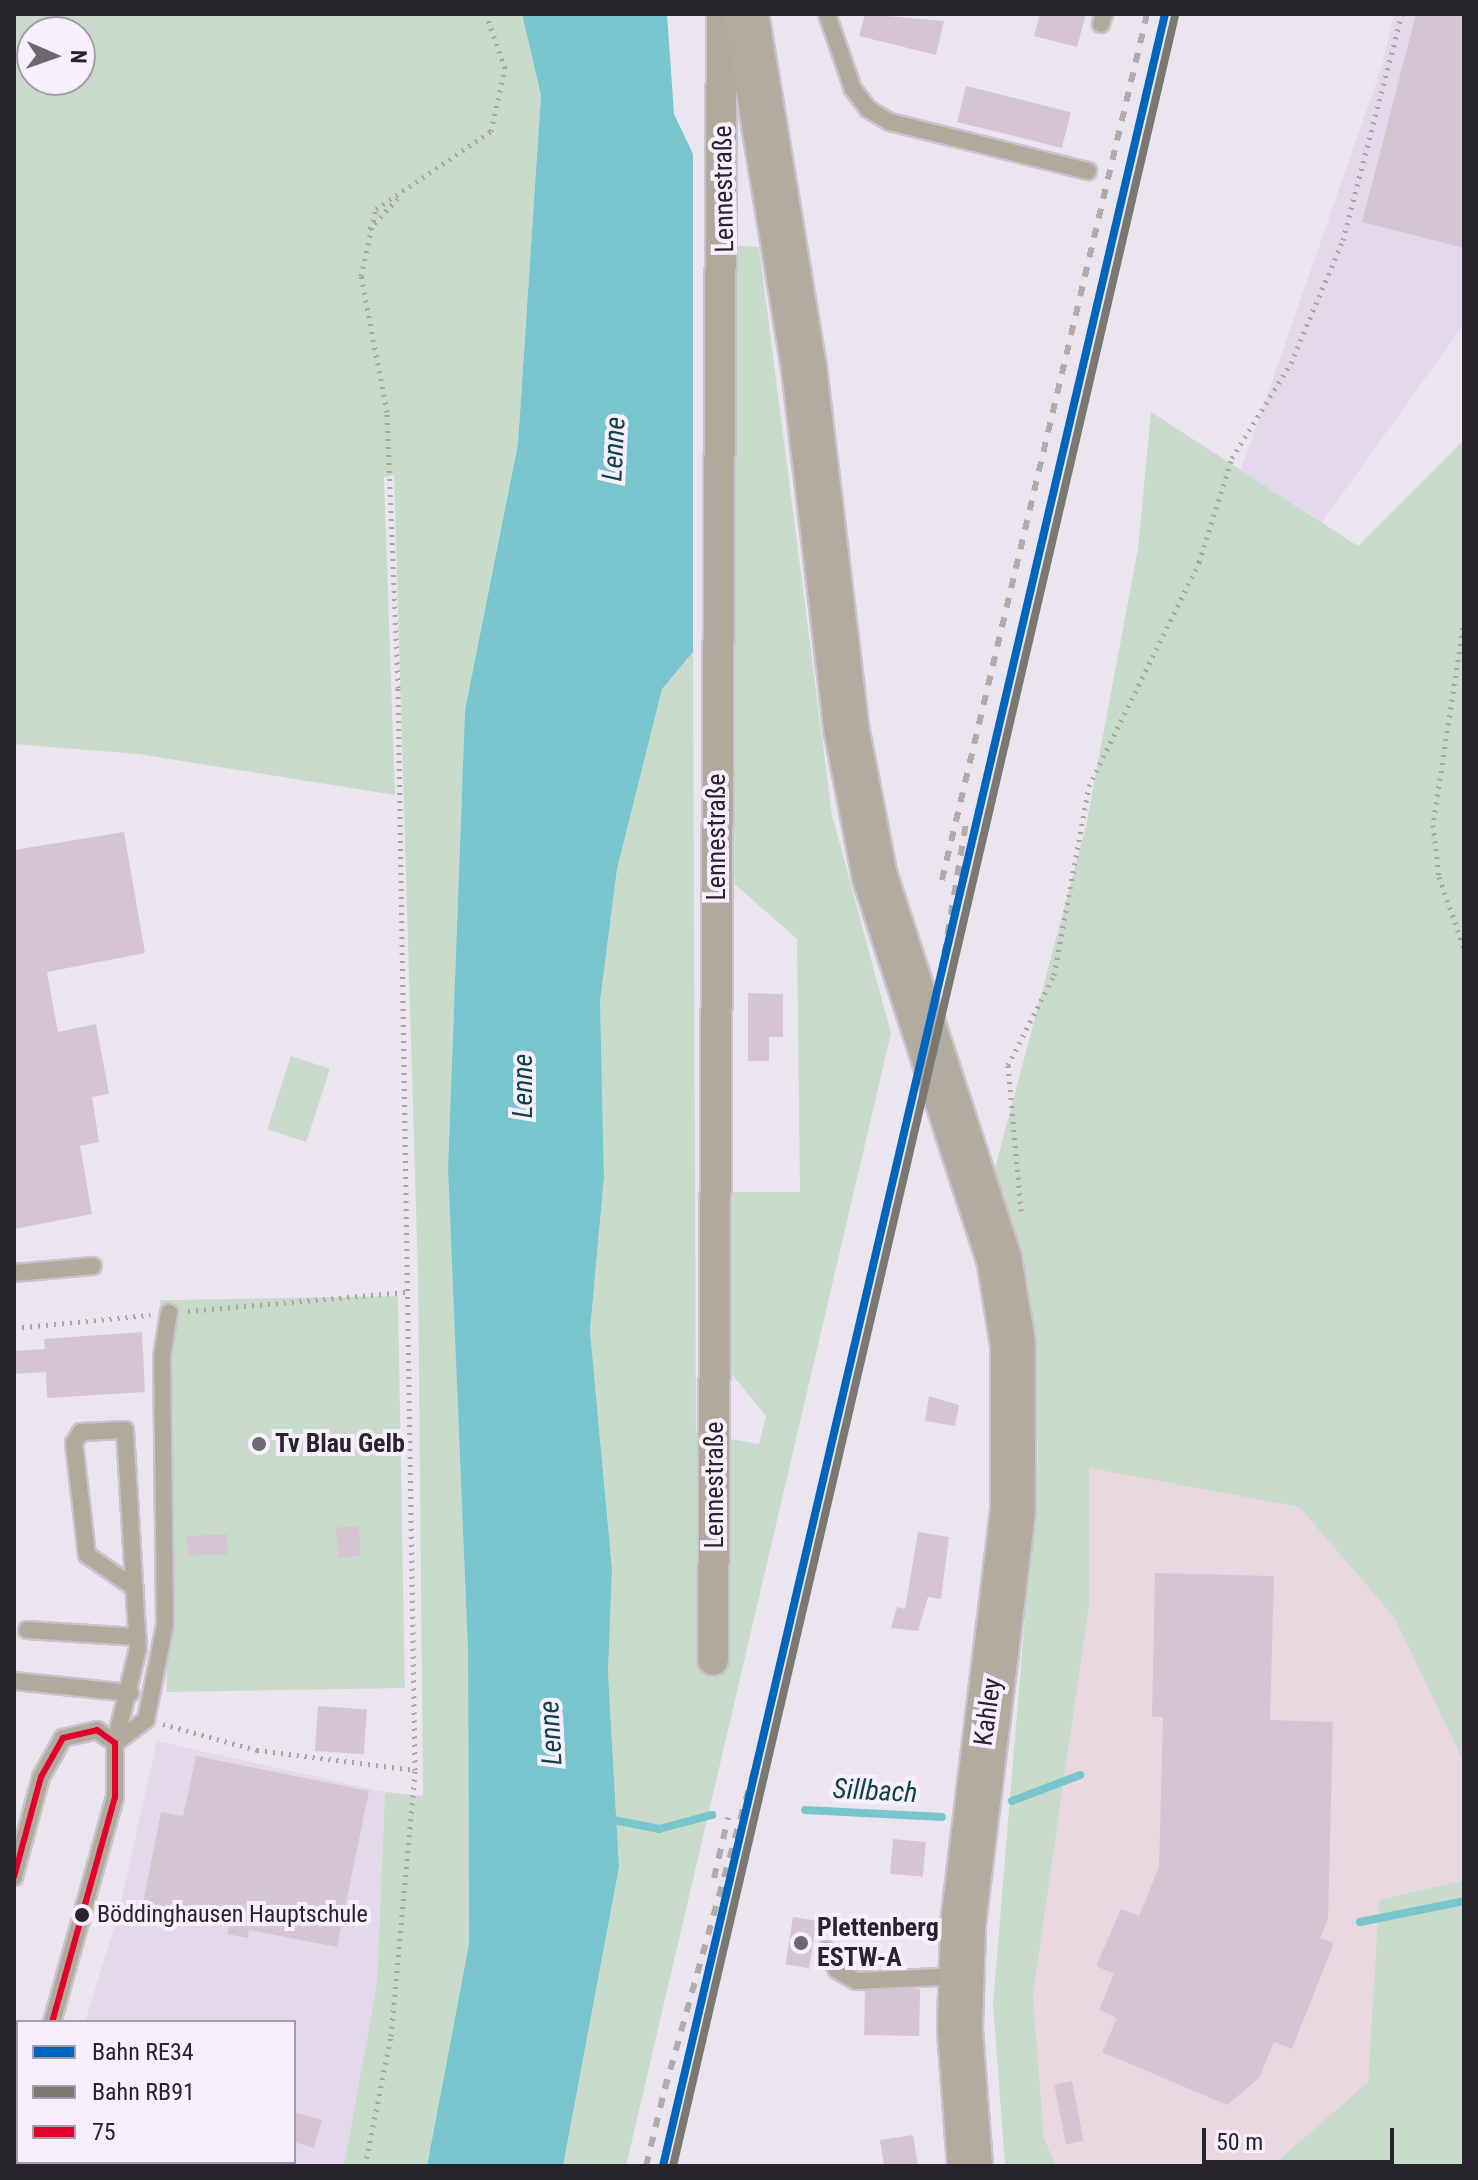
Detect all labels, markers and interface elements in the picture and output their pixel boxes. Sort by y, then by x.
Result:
north arrow [16,16,96,96]
text: N [66,50,91,64]
street label: Lennestraße [707,125,741,253]
water label: Lenne [596,416,632,482]
street label: Lennestraße [701,773,733,901]
water label: Lenne [506,1054,540,1118]
street label: Lennestraße [699,1421,731,1549]
place label: Tv Blau Gelb [275,1428,405,1460]
marker: Tv Blau Gelb [250,1435,268,1453]
street label: Kahley [968,1676,1008,1748]
water label: Lenne [533,1700,569,1766]
water label: Sillbach [832,1772,918,1810]
place label: Böddinghausen Hauptschule [97,1901,368,1929]
marker: Böddinghausen Hauptschule [74,1907,90,1923]
place label: Plettenberg ESTW-A [817,1912,939,1974]
marker: Plettenberg ESTW-A [792,1934,810,1952]
legend [16,2020,296,2164]
text: Bahn RE34 [92,2038,194,2066]
text: Bahn RB91 [92,2078,195,2106]
scale bar [1206,2112,1398,2162]
text: 75 [92,2118,116,2146]
text: 50 m [1216,2128,1263,2156]

